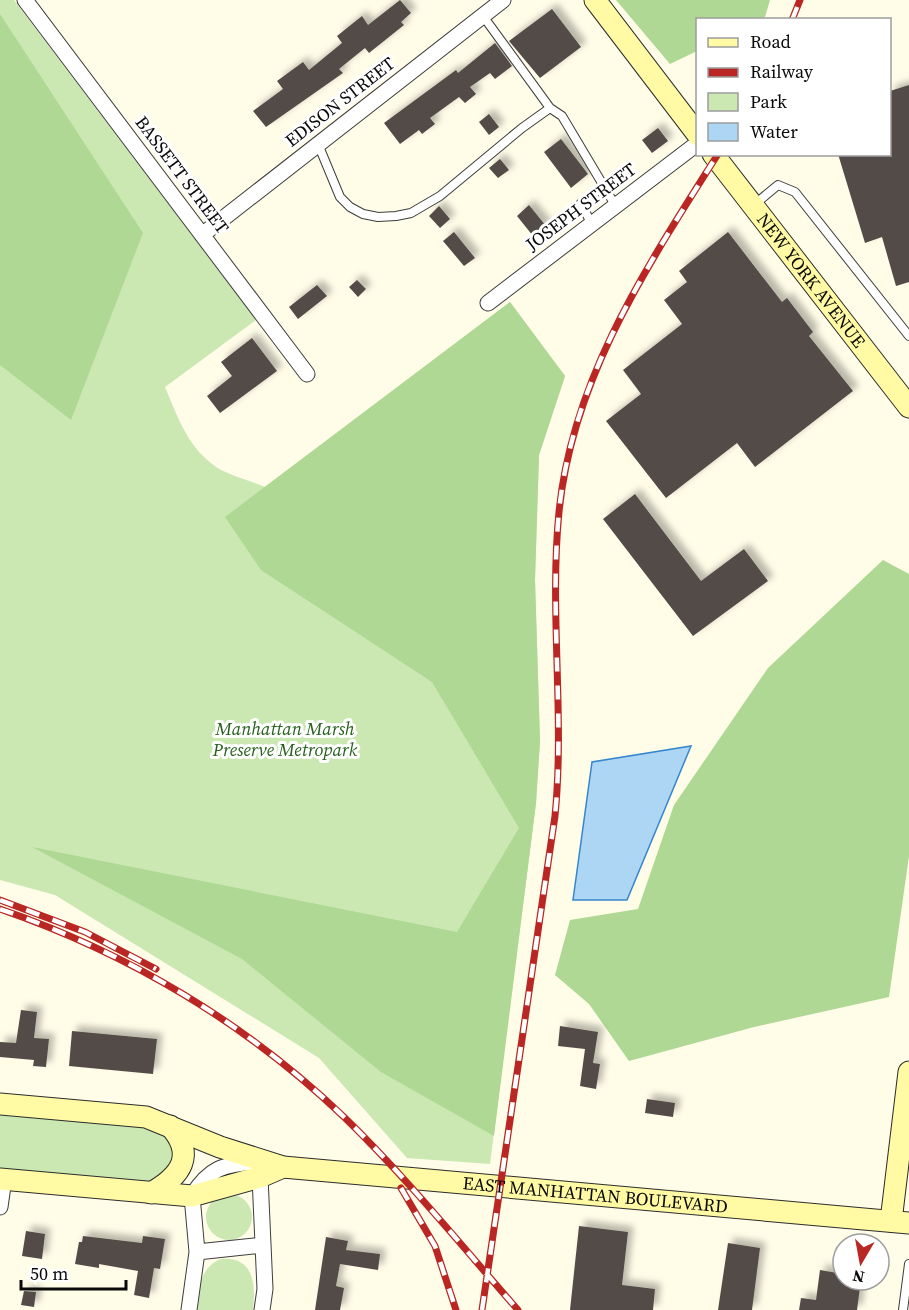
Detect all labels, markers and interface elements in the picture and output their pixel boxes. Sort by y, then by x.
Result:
legend [696,18,891,156]
text: Road [750,29,791,54]
street label: EDISON STREET [280,51,400,152]
text: Railway [750,59,814,84]
text: Park [750,89,787,114]
street label: BASSETT STREET [130,111,235,239]
text: Water [750,119,798,144]
street label: JOSEPH STREET [520,157,641,257]
street label: NEW YORK AVENUE [751,208,872,353]
park label: Manhattan Marsh Preserve Metropark [212,716,358,762]
street label: EAST MANHATTAN BOULEVARD [462,1170,729,1219]
north arrow [831,1232,891,1292]
scale bar [21,1253,126,1291]
text: 50 m [30,1261,68,1286]
text: N [850,1265,866,1289]

